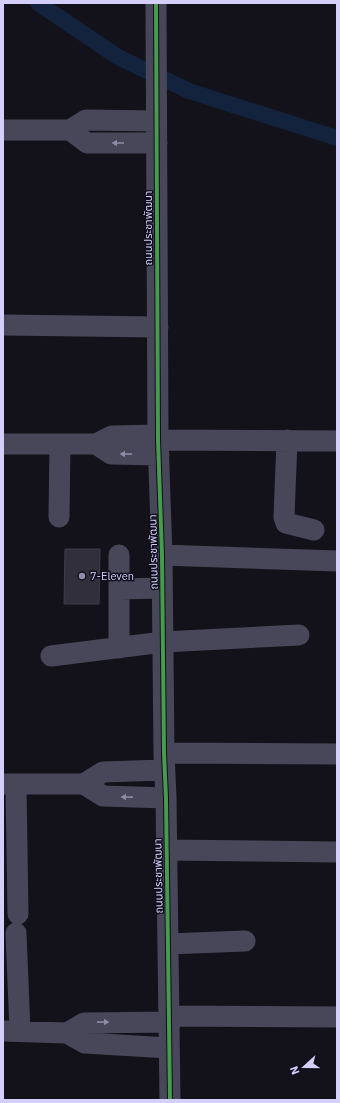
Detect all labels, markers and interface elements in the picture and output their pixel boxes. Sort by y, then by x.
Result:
one-way arrow [111,140,124,146]
street label: ถนนประชาพัฒนา [141,190,155,266]
one-way arrow [119,451,132,457]
street label: ถนนประชาพัฒนา [145,514,161,590]
place label: 7-Eleven [90,569,134,583]
marker: 7-Eleven [77,571,87,581]
one-way arrow [120,794,133,800]
street label: ถนนประชาพัฒนา [150,838,166,914]
one-way arrow [97,1019,110,1025]
north arrow [284,1047,324,1087]
text: N [287,1064,303,1077]

